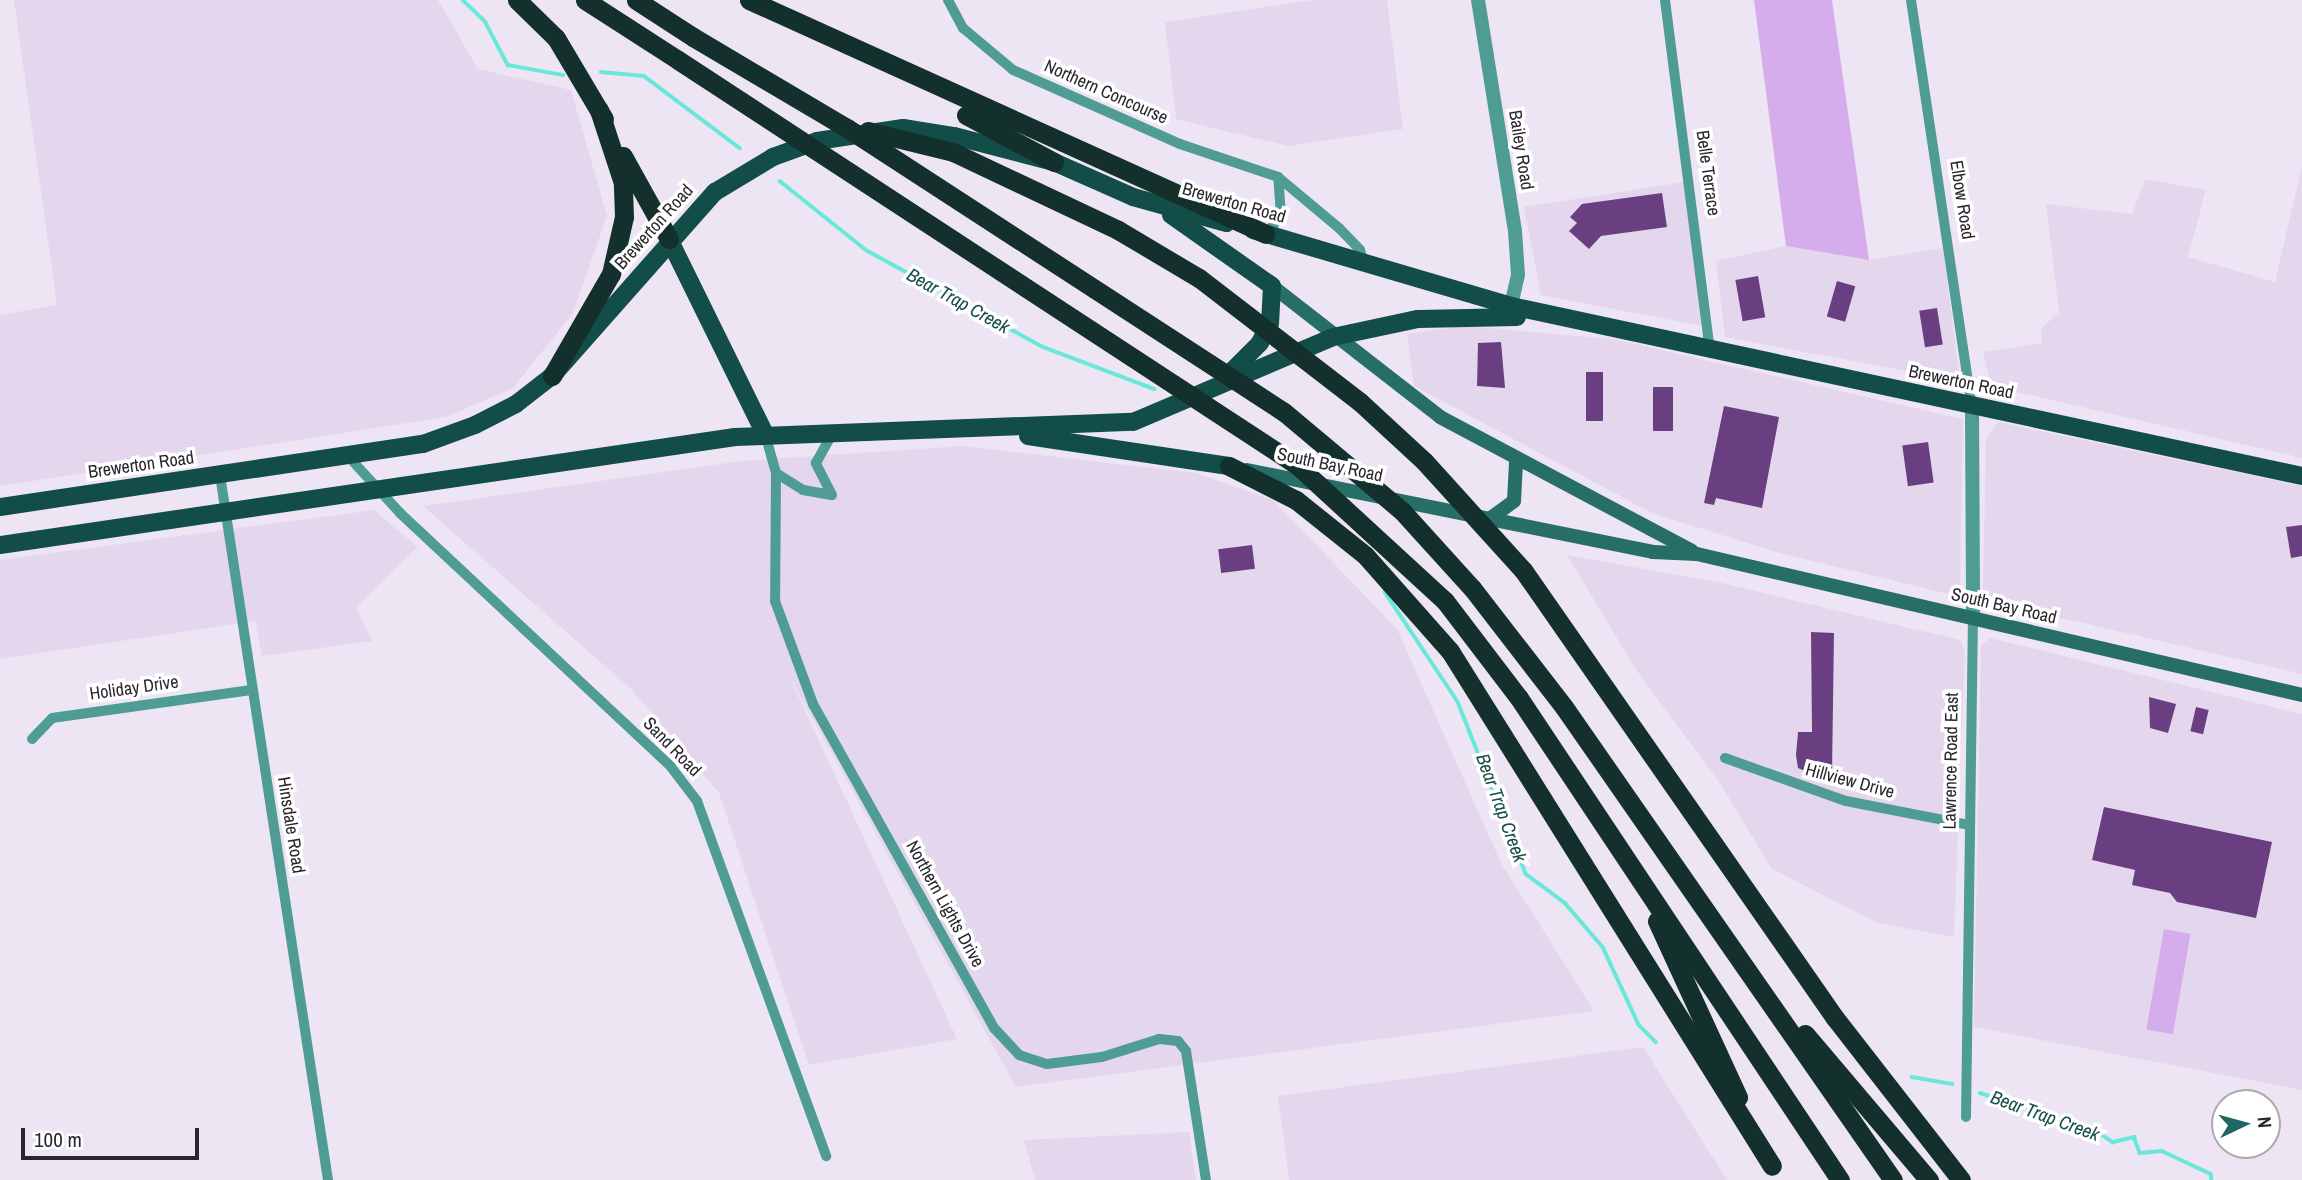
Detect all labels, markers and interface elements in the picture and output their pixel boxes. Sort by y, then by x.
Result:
street label: Northern Concourse [1041,55,1171,129]
street label: Bailey Road [1504,109,1538,191]
street label: Belle Terrace [1691,129,1725,217]
street label: Elbow Road [1945,159,1979,241]
street label: Brewerton Road [1180,178,1288,228]
street label: Brewerton Road [610,180,698,274]
water label: Bear Trap Creek [902,263,1014,339]
street label: Brewerton Road [1907,360,2015,404]
street label: South Bay Road [1275,443,1385,487]
street label: Brewerton Road [87,447,195,483]
street label: South Bay Road [1949,583,2059,629]
street label: Holiday Drive [88,671,180,705]
street label: Lawrence Road East [1939,692,1963,830]
street label: Sand Road [639,713,705,781]
water label: Bear Trap Creek [1471,750,1531,866]
street label: Hillview Drive [1803,759,1897,803]
street label: Hinsdale Road [273,775,309,875]
street label: Northern Lights Drive [901,837,989,971]
water label: Bear Trap Creek [1987,1086,2103,1146]
north arrow [2211,1089,2281,1159]
scale bar [24,1114,203,1158]
text: N [2251,1116,2278,1129]
text: 100 m [34,1125,82,1154]

